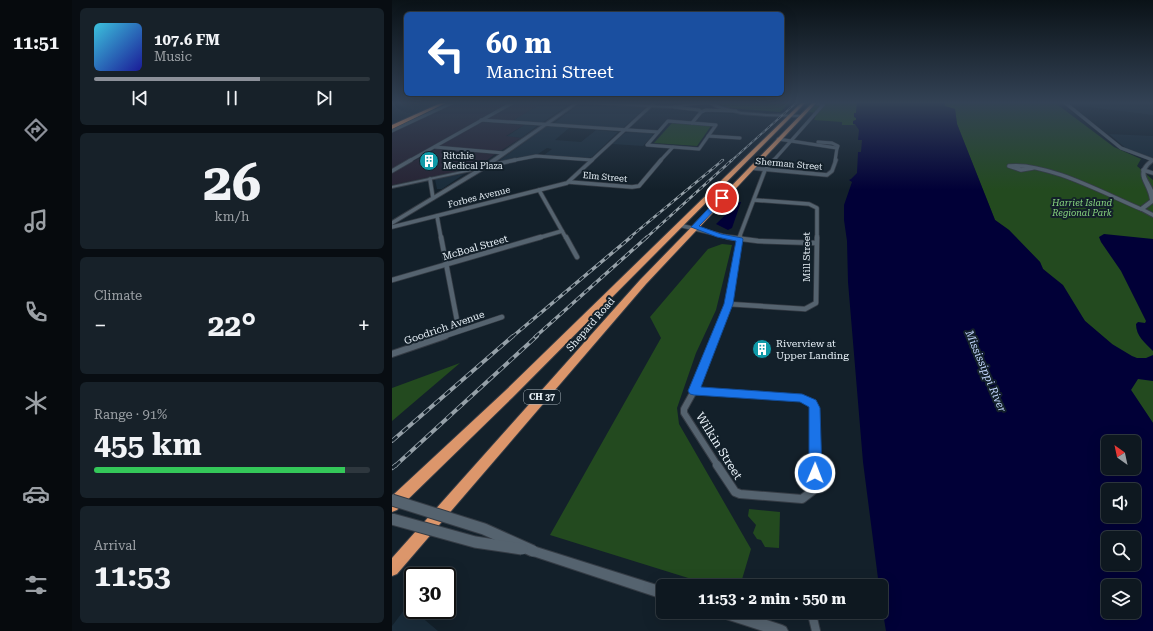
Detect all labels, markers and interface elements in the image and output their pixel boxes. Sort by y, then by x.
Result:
text: 60 m [486,27,551,60]
icon: left [420,28,472,80]
text: 107.6 FM [154,31,220,49]
text: 11:51 [13,32,59,53]
text: Music [154,49,192,64]
text: Mancini Street [486,61,614,82]
icon: previous [129,87,151,109]
icon: pause [221,87,243,109]
icon: next [313,87,335,109]
icon: directions [22,116,50,144]
building icon: Ritchie Medical Plaza [418,150,440,172]
place label: Ritchie Medical Plaza [443,151,503,171]
text: 26 [203,152,261,213]
street label: Sherman Street [755,156,823,172]
street label: Elm Street [582,170,628,184]
pin [705,181,739,215]
street label: Forbes Avenue [447,184,511,210]
icon: arrive [711,187,733,209]
park label: Harriet Island Regional Park [1051,198,1112,218]
icon: music [22,207,50,235]
text: km/h [215,209,249,224]
street label: Mill Street [801,232,812,282]
street label: McBoal Street [441,233,509,262]
text: Climate [94,288,142,303]
street label: Shepard Road [564,295,617,353]
icon: phone [22,298,50,326]
text: 22° [208,308,256,343]
street label: Goodrich Avenue [402,308,486,346]
text: − [94,313,106,338]
text: + [358,313,370,338]
water label: Mississippi River [962,327,1009,414]
building icon: Riverview at Upper Landing [751,338,773,360]
place label: Riverview at Upper Landing [776,338,849,361]
icon: climate [22,389,50,417]
road number: CH 37 [524,390,560,404]
text: Range · 91% [94,407,167,422]
street label: Wilkin Street [693,410,745,483]
text: 455 km [94,427,202,462]
north arrow [1101,435,1141,475]
map controls [1101,435,1141,619]
position arrow [794,452,836,494]
icon: car [22,480,50,508]
button: sound [1101,483,1141,523]
button: search [1101,531,1141,571]
text: Arrival [94,538,136,553]
text: 11:53 [94,558,171,593]
speed limit sign: 30 [404,567,456,619]
icon: filters [22,571,50,599]
button: layers [1101,579,1141,619]
text: 11:53 · 2 min · 550 m [698,590,846,608]

